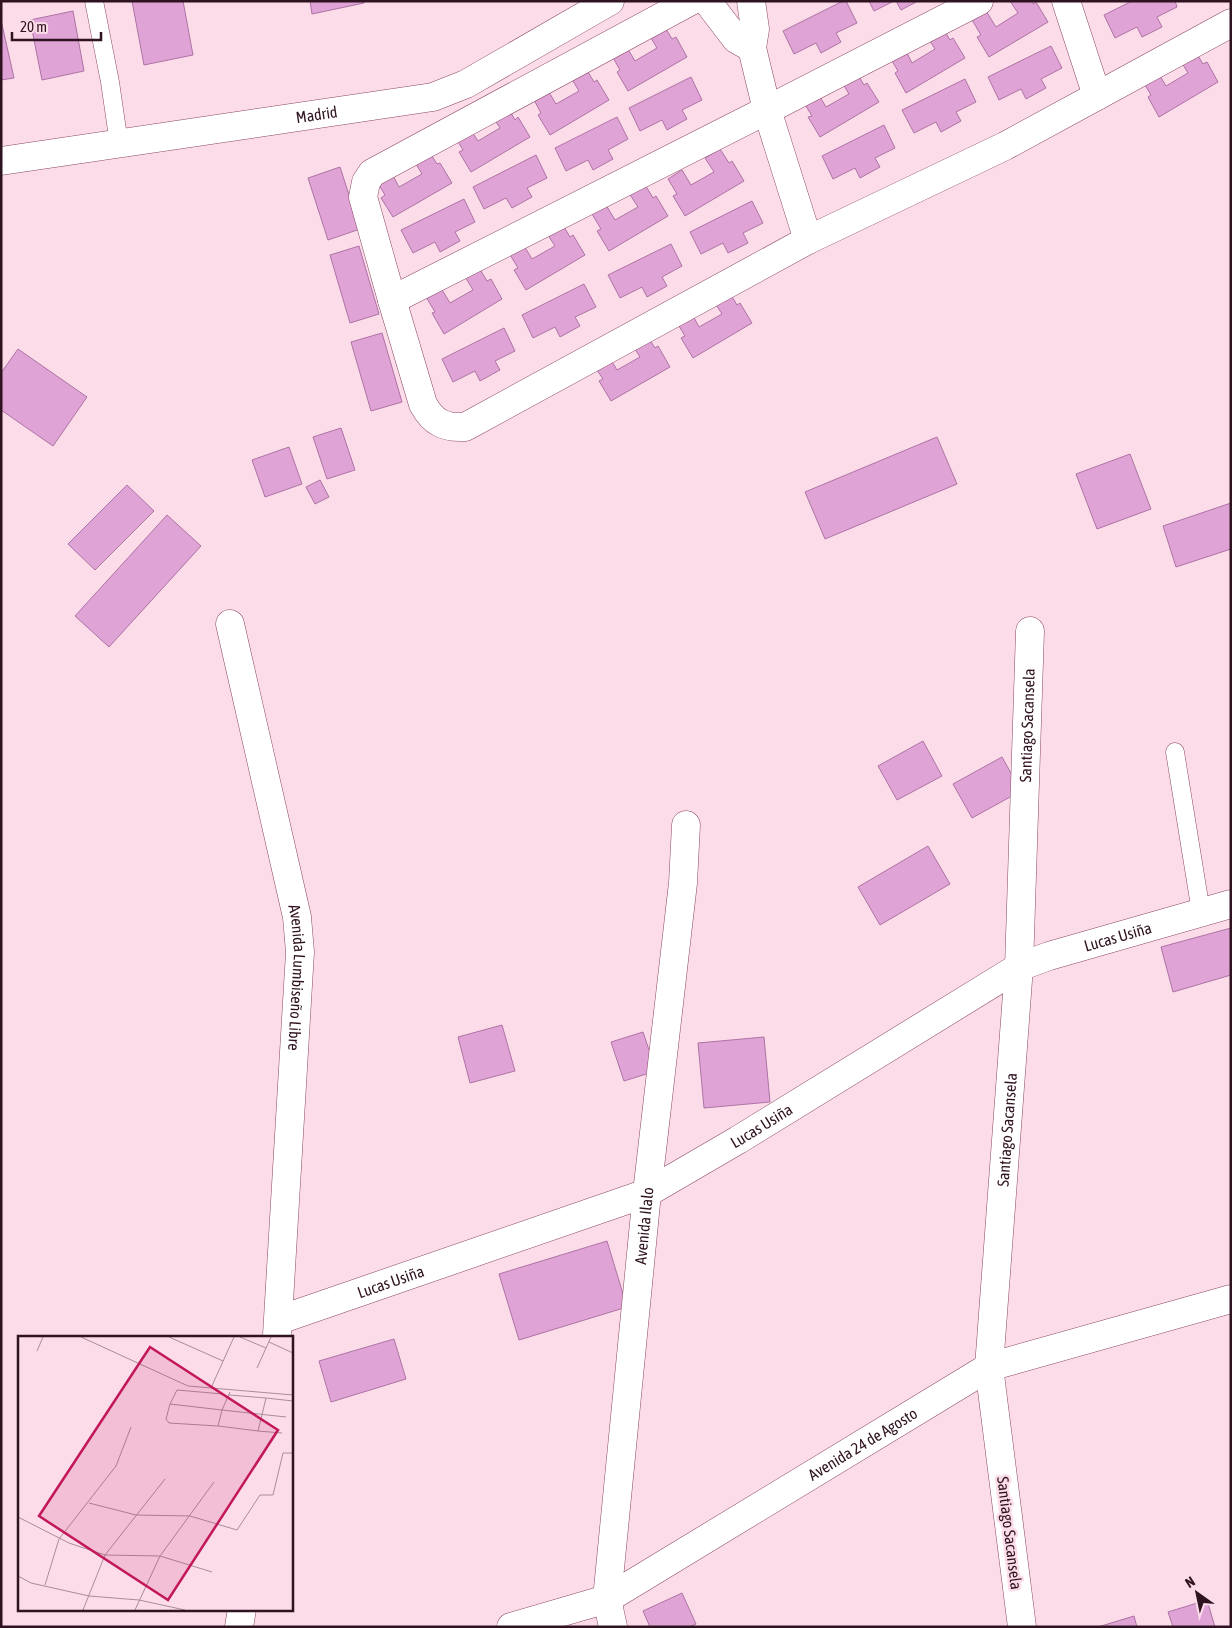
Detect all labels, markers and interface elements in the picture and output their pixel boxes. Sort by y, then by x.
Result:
scale bar [12,10,101,42]
text: 20 m [20,18,47,35]
street label: Madrid [295,102,339,126]
street label: Santiago Sacansela [1016,668,1038,783]
street label: Avenida Lumbiseño Libre [285,902,309,1051]
street label: Lucas Usiña [1082,918,1153,955]
street label: Santiago Sacansela [994,1072,1020,1187]
street label: Lucas Usiña [727,1100,796,1151]
street label: Avenida Ilalo [631,1186,657,1265]
street label: Lucas Usiña [355,1262,426,1301]
inset map [18,1336,292,1610]
street label: Avenida 24 de Agosto [805,1404,920,1484]
street label: Santiago Sacansela [993,1475,1026,1591]
north arrow [1172,1568,1222,1618]
text: N [1182,1573,1198,1591]

